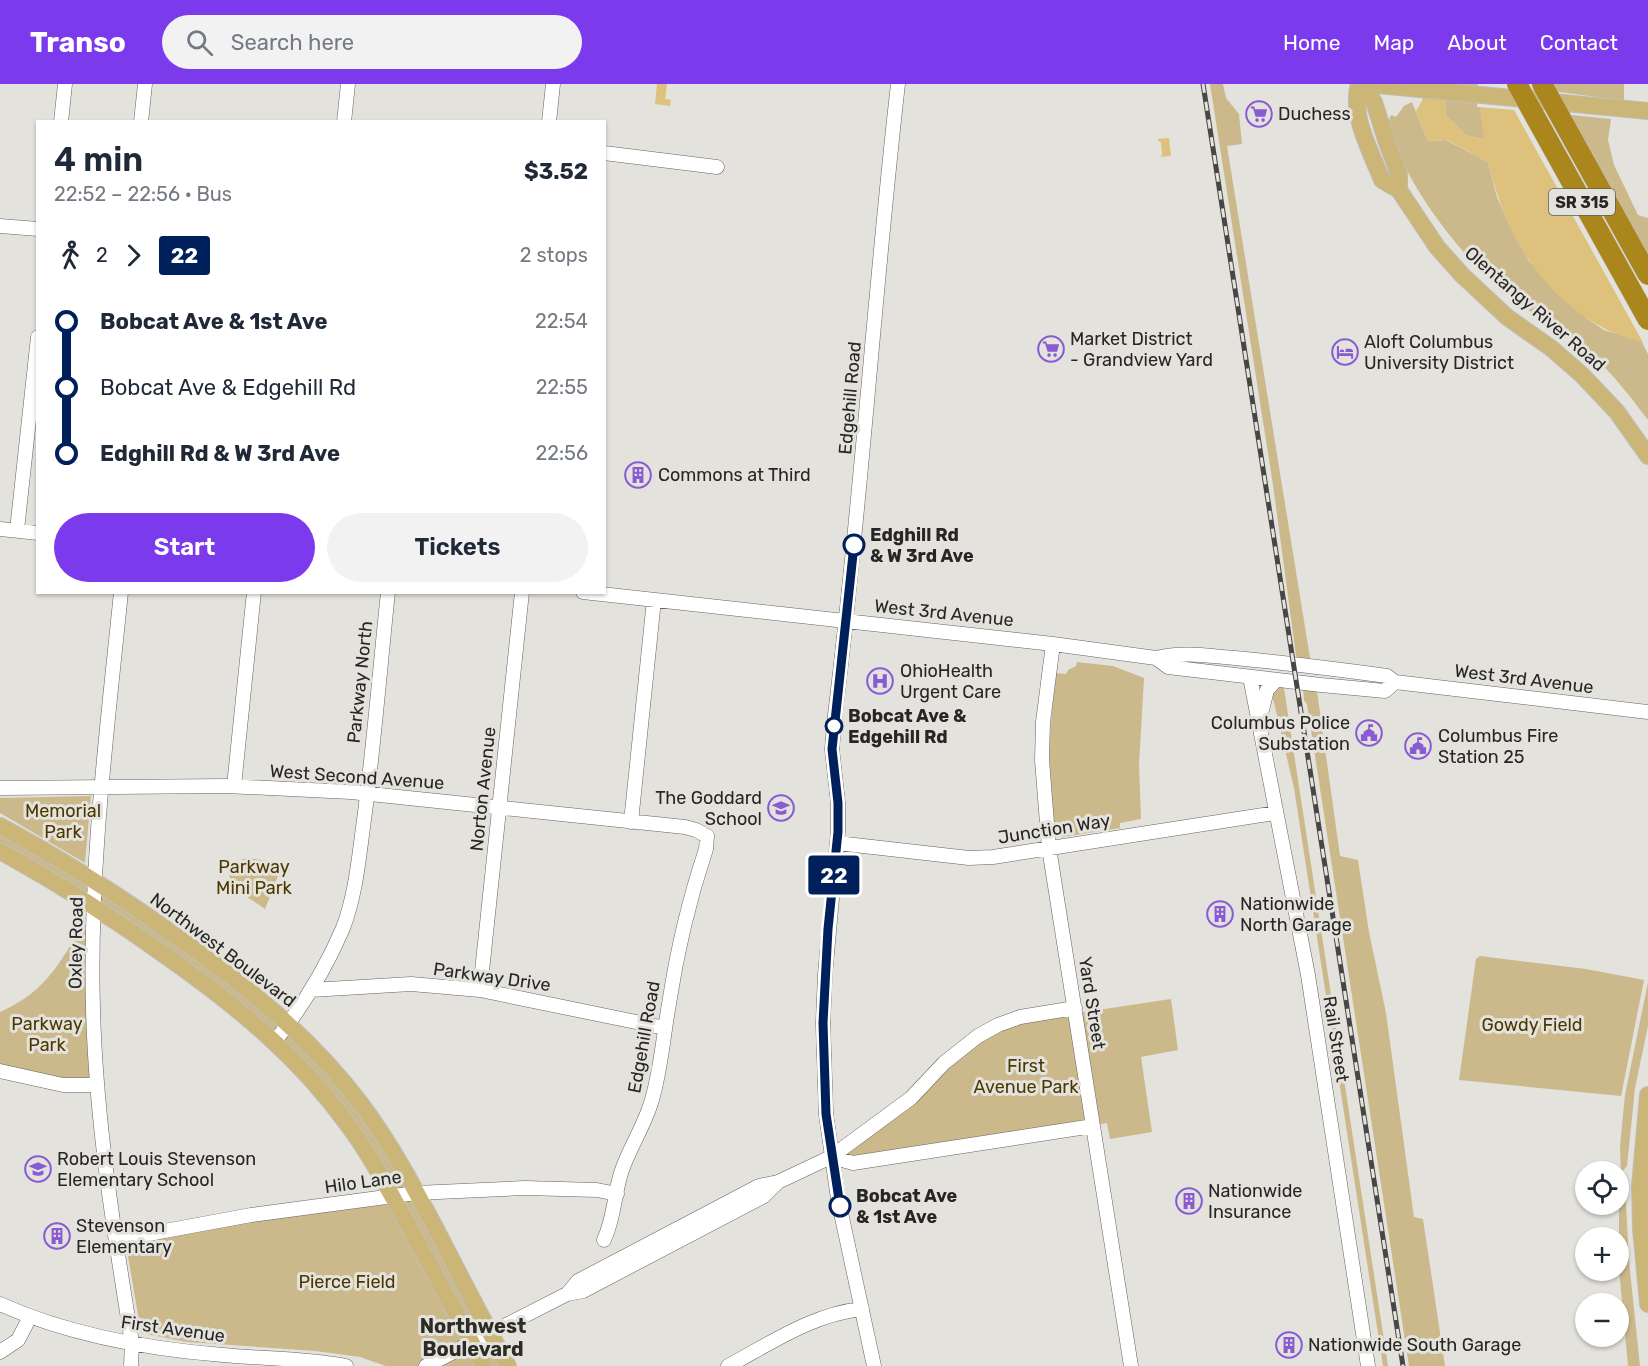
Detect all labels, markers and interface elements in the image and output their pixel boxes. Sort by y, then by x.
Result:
search box [162,15,582,69]
text: Transo [30,26,126,59]
icon: search [183,26,216,59]
text: Search here [231,29,354,56]
text: Home [1283,30,1340,55]
text: Map [1373,30,1414,55]
text: About [1447,30,1507,55]
text: Contact [1540,30,1618,55]
supermarket icon: Duchess [1244,99,1274,129]
place label: Duchess [1278,103,1351,125]
text: 4 min [54,140,143,179]
text: $3.52 [524,158,588,185]
text: 22:52 – 22:56 · Bus [54,182,232,206]
road number: SR 315 [1549,189,1615,215]
icon: walk [54,239,87,272]
icon: forward [117,239,150,272]
street label: Olentangy River Road [1460,242,1610,376]
text: 2 [96,243,108,267]
text: 22 [171,243,198,268]
text: 2 stops [520,243,588,267]
text: Bobcat Ave & 1st Ave [100,308,328,335]
text: 22:54 [535,309,588,333]
place label: Market District - Grandview Yard [1070,328,1213,371]
place label: Aloft Columbus University District [1364,331,1514,374]
supermarket icon: Market District - Grandview Yard [1036,334,1066,364]
hotel icon: Aloft Columbus University District [1330,337,1360,367]
street label: Edgehill Road [834,341,866,455]
text: Bobcat Ave & Edgehill Rd [100,374,356,401]
text: 22:55 [536,375,588,399]
text: Edghill Rd & W 3rd Ave [100,440,340,467]
text: 22:56 [535,441,588,465]
building icon: Commons at Third [623,460,653,490]
place label: Commons at Third [658,464,811,486]
button: Start [54,513,315,582]
button: Tickets [327,513,588,582]
place label: Edghill Rd & W 3rd Ave [870,524,974,567]
marker: Edghill Rd & W 3rd Ave [843,534,865,556]
street label: West 3rd Avenue [873,595,1015,631]
street label: Parkway North [343,620,377,744]
place label: OhioHealth Urgent Care [900,660,1001,703]
street label: West 3rd Avenue [1453,660,1595,698]
hospital icon: OhioHealth Urgent Care [865,666,895,696]
place label: Bobcat Ave & Edgehill Rd [848,705,967,748]
place label: Columbus Police Substation [1211,712,1350,755]
marker: Bobcat Ave & Edgehill Rd [825,717,843,735]
public building icon: Columbus Police Substation [1354,718,1384,748]
place label: Columbus Fire Station 25 [1438,725,1558,768]
street label: Norton Avenue [466,726,500,852]
public building icon: Columbus Fire Station 25 [1403,731,1433,761]
street label: West Second Avenue [269,760,445,794]
place label: The Goddard School [655,787,762,830]
school or university icon: The Goddard School [766,793,796,823]
park label: Memorial Park [25,800,101,843]
street label: Junction Way [996,809,1112,849]
park label: Parkway Mini Park [216,856,293,899]
line badge: 22 [807,856,861,894]
text: 22 [820,863,848,888]
street label: Northwest Boulevard [146,888,300,1012]
place label: Nationwide North Garage [1240,893,1352,936]
street label: Oxley Road [64,897,88,989]
building icon: Nationwide North Garage [1205,899,1235,929]
street label: Yard Street [1074,955,1110,1051]
street label: Parkway Drive [432,958,552,996]
street label: Edgehill Road [623,979,665,1095]
street label: Rail Street [1318,994,1354,1084]
park label: Parkway Park [11,1013,83,1056]
park label: Gowdy Field [1481,1014,1583,1036]
park label: First Avenue Park [974,1055,1079,1098]
place label: Robert Louis Stevenson Elementary School [57,1148,256,1191]
school or university icon: Robert Louis Stevenson Elementary School [23,1154,53,1184]
map controls [1575,1161,1629,1347]
button: locate [1575,1161,1629,1215]
street label: Hilo Lane [323,1166,403,1198]
place label: Nationwide Insurance [1208,1180,1302,1223]
place label: Bobcat Ave & 1st Ave [856,1185,958,1228]
building icon: Nationwide Insurance [1174,1186,1204,1216]
marker: Bobcat Ave & 1st Ave [829,1195,851,1217]
place label: Stevenson Elementary [76,1215,172,1258]
building icon: Stevenson Elementary [42,1221,72,1251]
button: + [1575,1227,1629,1281]
park label: Pierce Field [298,1271,396,1293]
button: − [1575,1293,1629,1347]
street label: First Avenue [120,1311,226,1347]
district label: Northwest Boulevard [420,1314,526,1361]
building icon: Nationwide South Garage [1274,1330,1304,1360]
place label: Nationwide South Garage [1308,1334,1521,1356]

